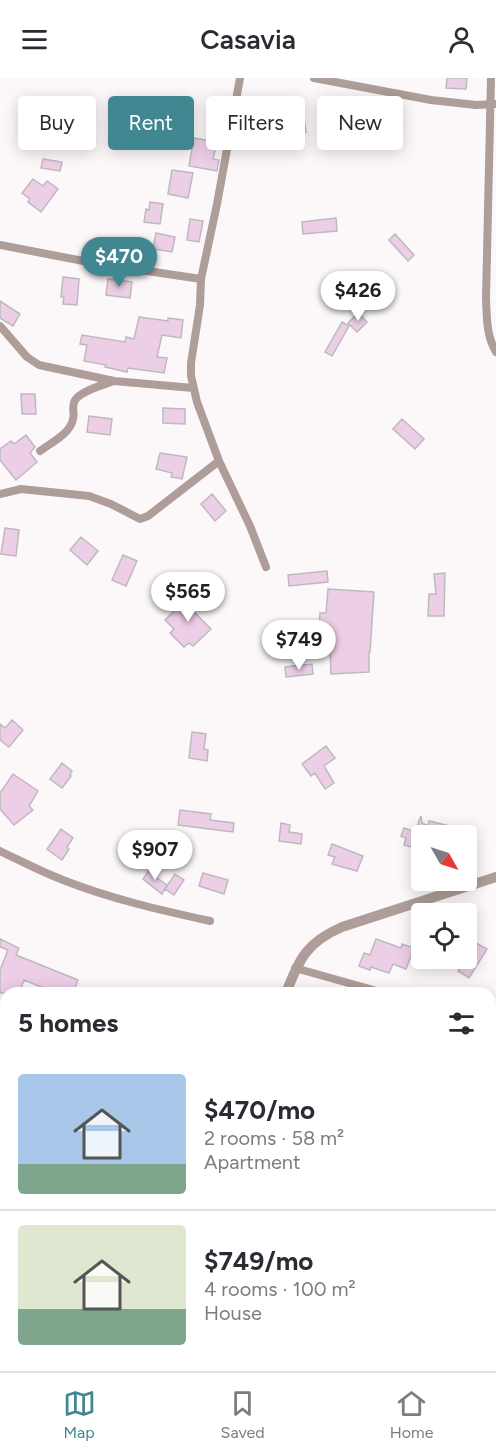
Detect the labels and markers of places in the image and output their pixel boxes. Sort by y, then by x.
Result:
pin: $470 [83,237,155,288]
pin: $426 [322,271,394,322]
pin: $565 [152,572,224,623]
pin: $749 [263,620,335,671]
pin: $907 [119,830,191,881]

